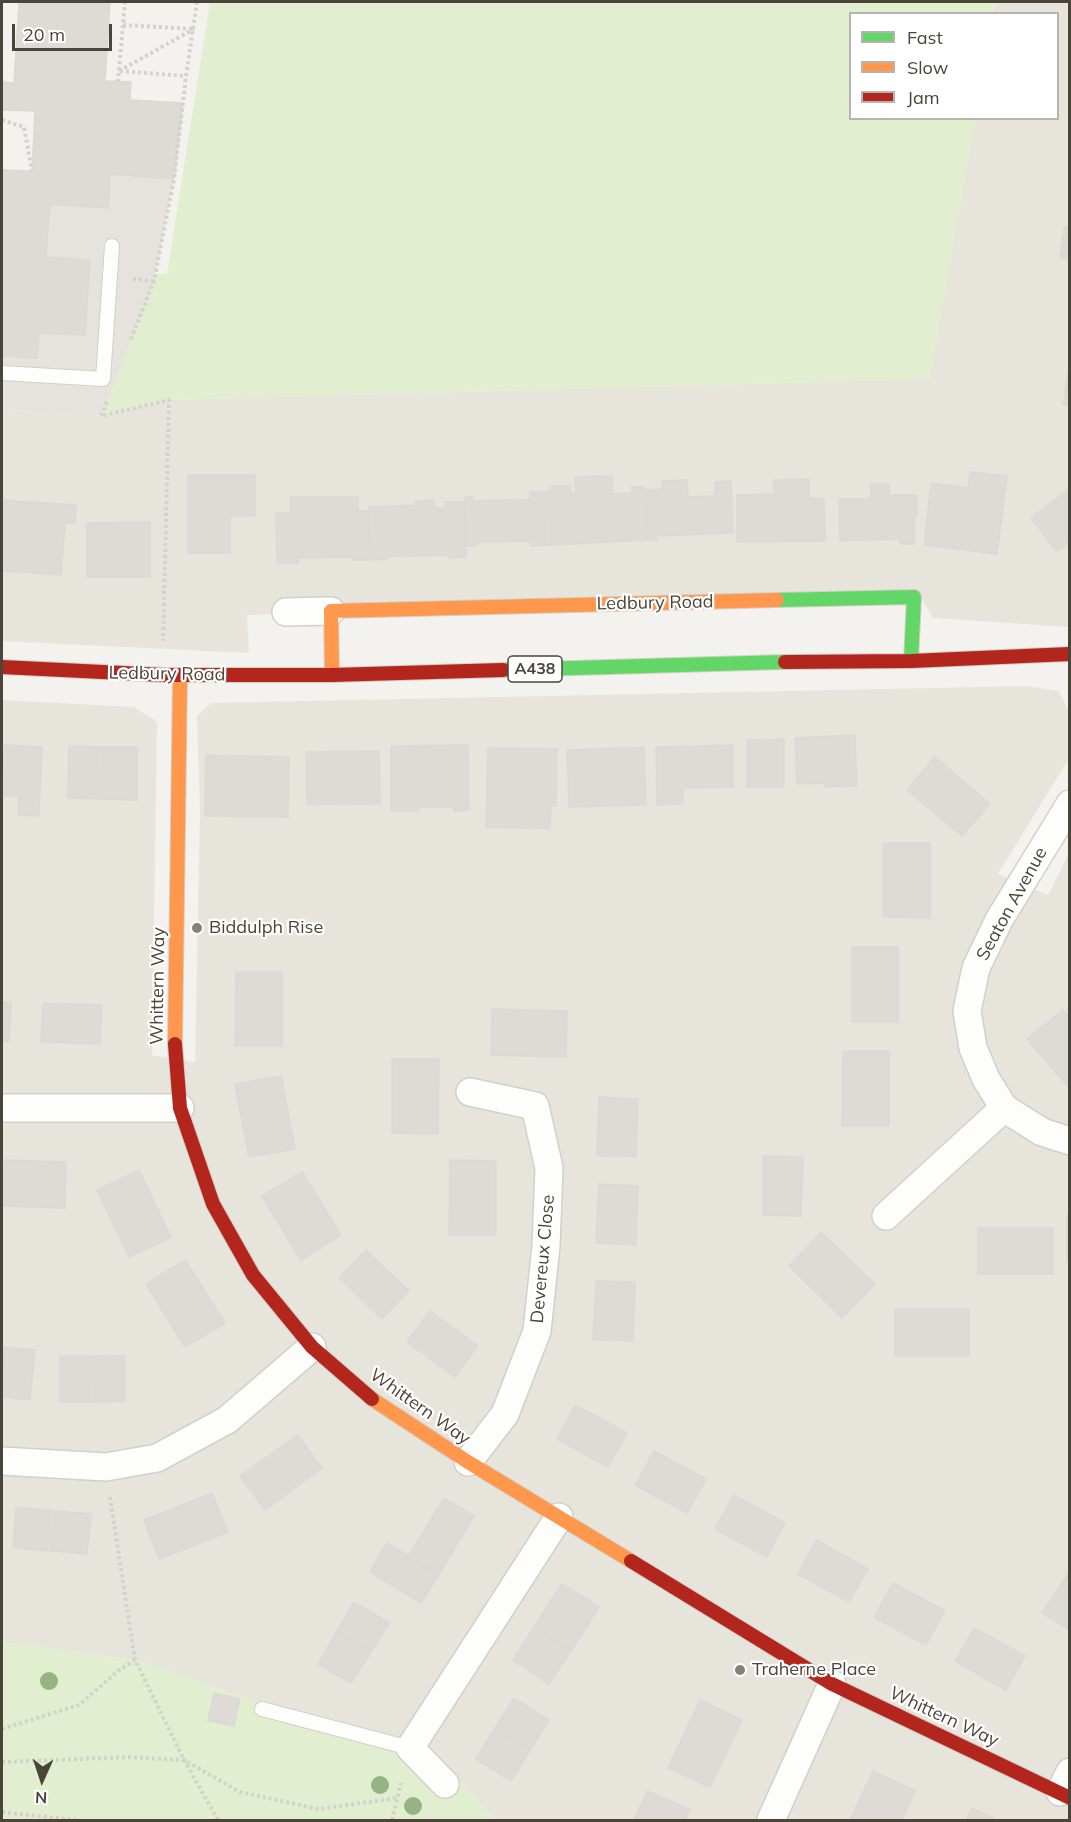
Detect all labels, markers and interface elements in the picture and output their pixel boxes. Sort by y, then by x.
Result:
scale bar [15,12,116,50]
legend [849,12,1059,120]
text: 20 m [23,23,65,46]
text: Fast [907,26,943,49]
text: Slow [907,56,948,79]
text: Jam [907,86,940,109]
street label: Ledbury Road [596,591,714,615]
road number: A438 [508,656,562,682]
street label: Ledbury Road [108,662,226,686]
street label: Seaton Avenue [972,844,1052,964]
place label: Biddulph Rise [209,917,323,939]
marker: Biddulph Rise [190,921,204,935]
street label: Whittern Way [146,927,170,1045]
street label: Devereux Close [527,1194,559,1324]
street label: Whittern Way [365,1364,475,1450]
place label: Traherne Place [752,1659,876,1681]
marker: Traherne Place [733,1663,747,1677]
street label: Whittern Way [886,1682,1002,1752]
north arrow [12,1750,72,1810]
text: N [34,1788,48,1808]

